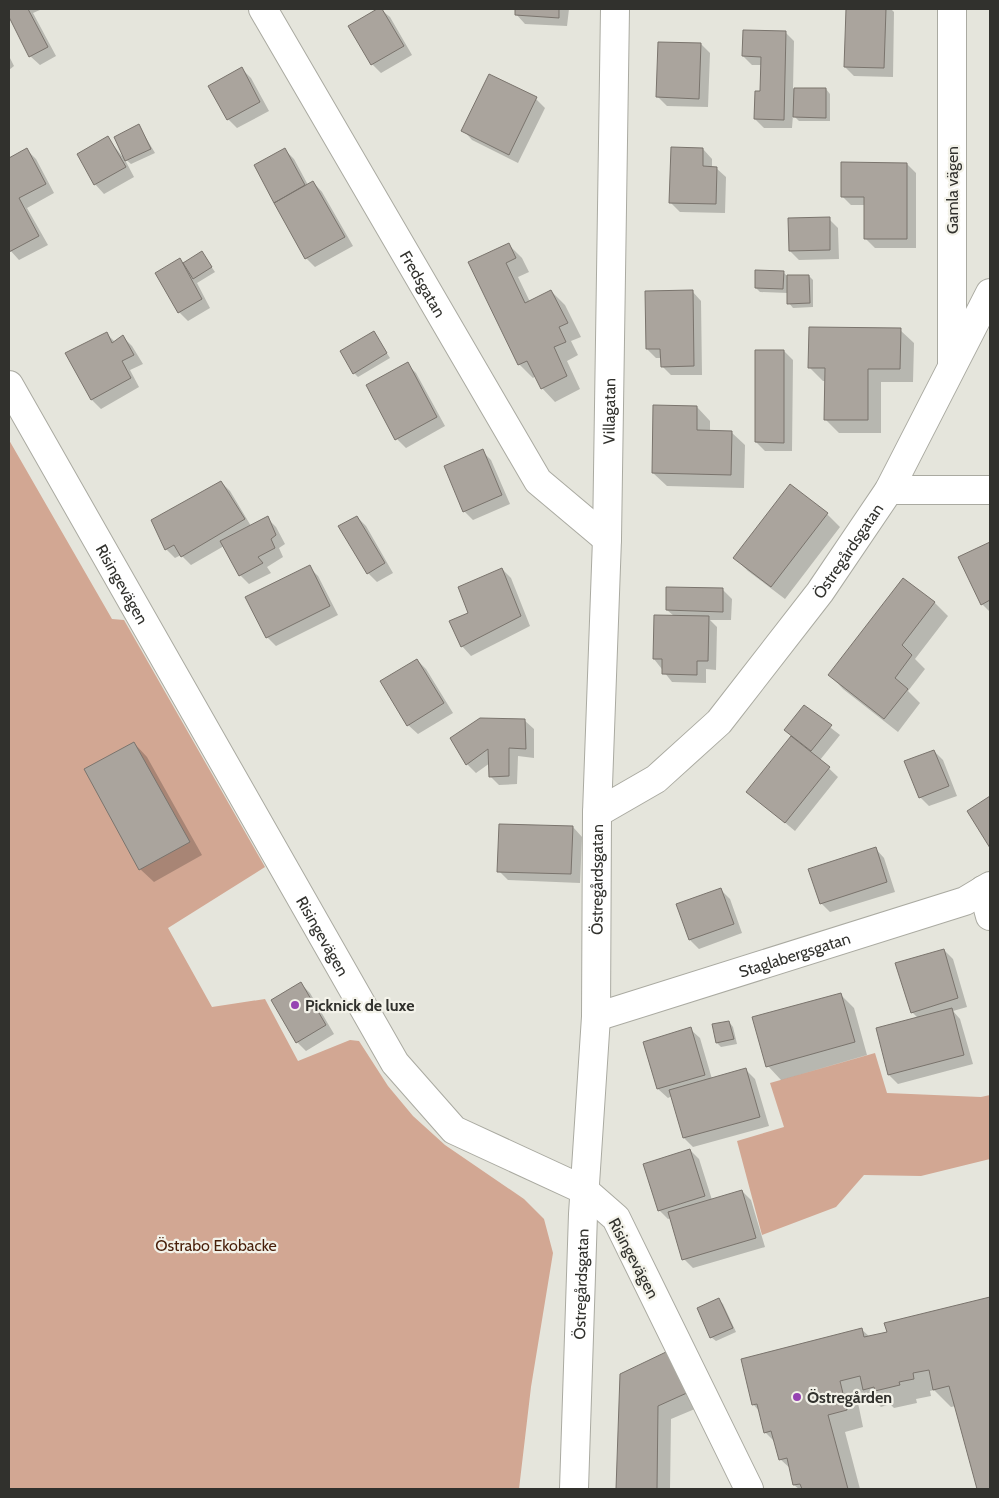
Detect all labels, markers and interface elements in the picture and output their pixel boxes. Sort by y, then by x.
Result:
street label: Gamla vägen [943,146,962,234]
street label: Fredsgatan [396,247,449,321]
street label: Villagatan [599,378,619,445]
street label: Östregårdsgatan [809,500,887,602]
street label: Risingevägen [92,541,152,628]
street label: Östregårdsgatan [587,824,607,935]
street label: Risingevägen [292,893,352,979]
street label: Staglabergsgatan [736,929,853,982]
place label: Picknick de luxe [305,996,414,1015]
marker: Picknick de luxe [289,999,301,1011]
street label: Risingevägen [604,1215,663,1302]
street label: Östregårdsgatan [570,1228,593,1340]
park label: Östrabo Ekobacke [155,1236,277,1255]
place label: Östregården [807,1388,892,1407]
marker: Östregården [791,1391,803,1403]

